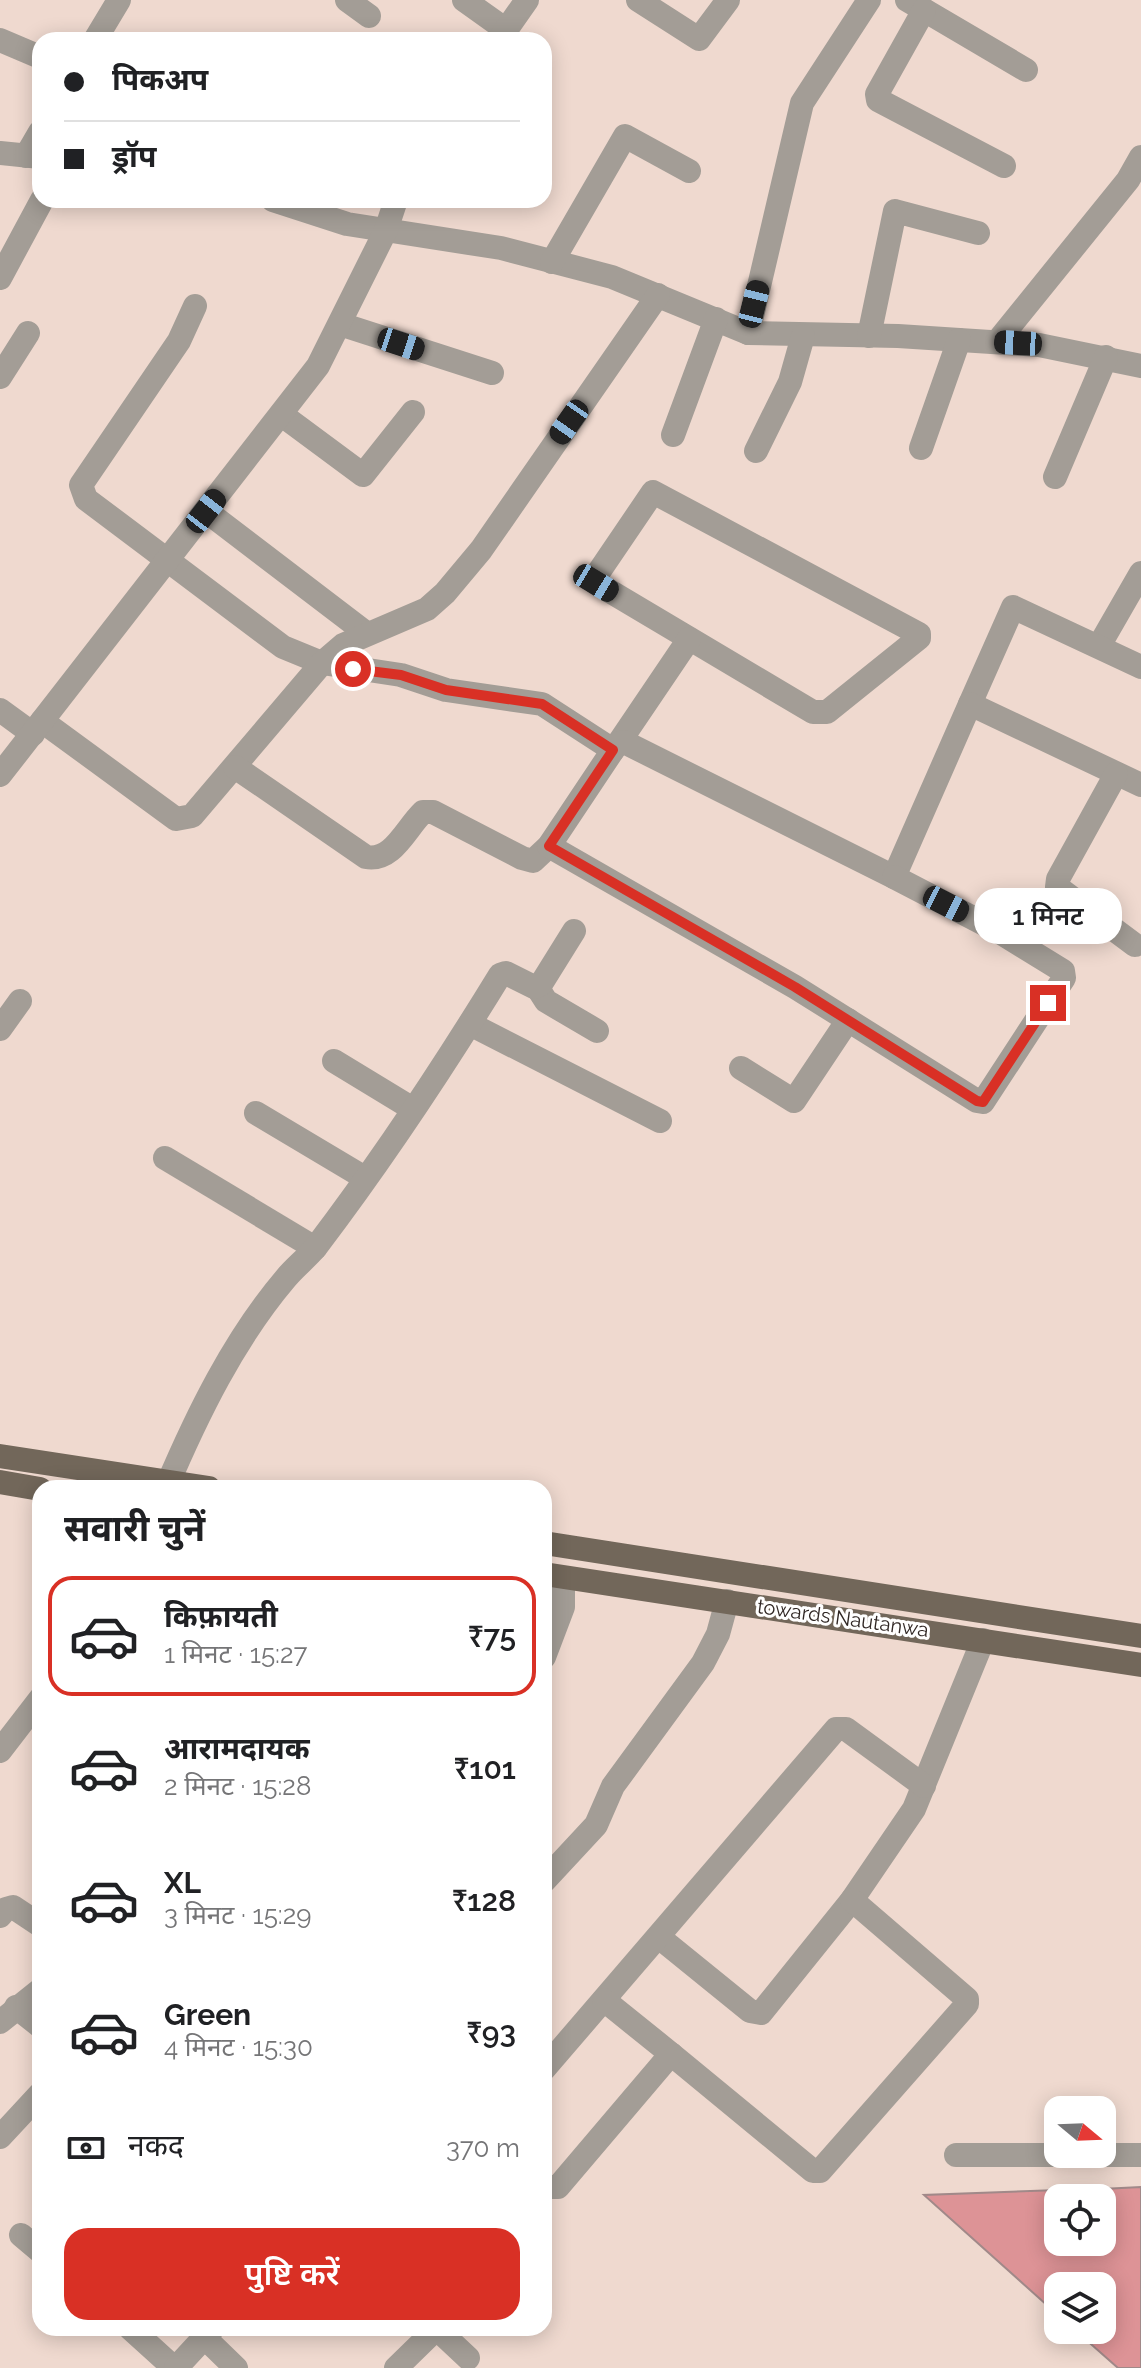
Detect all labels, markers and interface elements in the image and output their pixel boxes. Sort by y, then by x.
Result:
text: पिकअप [112,62,208,97]
text: ड्रॉप [112,139,156,174]
car [737,278,771,330]
car [374,325,428,363]
car [993,330,1043,356]
car [545,395,593,449]
car [182,485,230,537]
car [569,560,623,606]
route start [335,651,371,687]
car [919,882,973,926]
callout: 1 मिनट [974,887,1122,943]
text: 1 मिनट [1012,901,1084,931]
route end [1030,985,1066,1021]
text: सवारी चुनें [64,1507,205,1549]
street label: towards Nautanwa [756,1594,930,1642]
text: किफ़ायती [164,1599,278,1634]
icon: car [68,1600,140,1672]
text: ₹75 [468,1619,516,1654]
text: 1 मिनट · 15:27 [164,1639,307,1669]
text: आरामदायक [164,1731,310,1766]
icon: car [68,1732,140,1804]
text: ₹101 [454,1751,516,1786]
text: 2 मिनट · 15:28 [164,1771,311,1801]
icon: car [68,1864,140,1936]
text: XL [164,1865,201,1900]
text: ₹128 [452,1883,516,1918]
text: 3 मिनट · 15:29 [164,1900,311,1930]
icon: car [68,1996,140,2068]
text: Green [164,1997,251,2032]
text: ₹93 [466,2015,516,2050]
text: 4 मिनट · 15:30 [164,2032,313,2062]
north arrow [1044,2096,1116,2168]
map controls [1044,2096,1116,2344]
icon: cash [64,2126,108,2170]
text: नकद [128,2128,184,2163]
text: 370 m [446,2133,520,2163]
button: locate [1044,2184,1116,2256]
button: पुष्टि करें [64,2228,520,2320]
button: layers [1044,2272,1116,2344]

